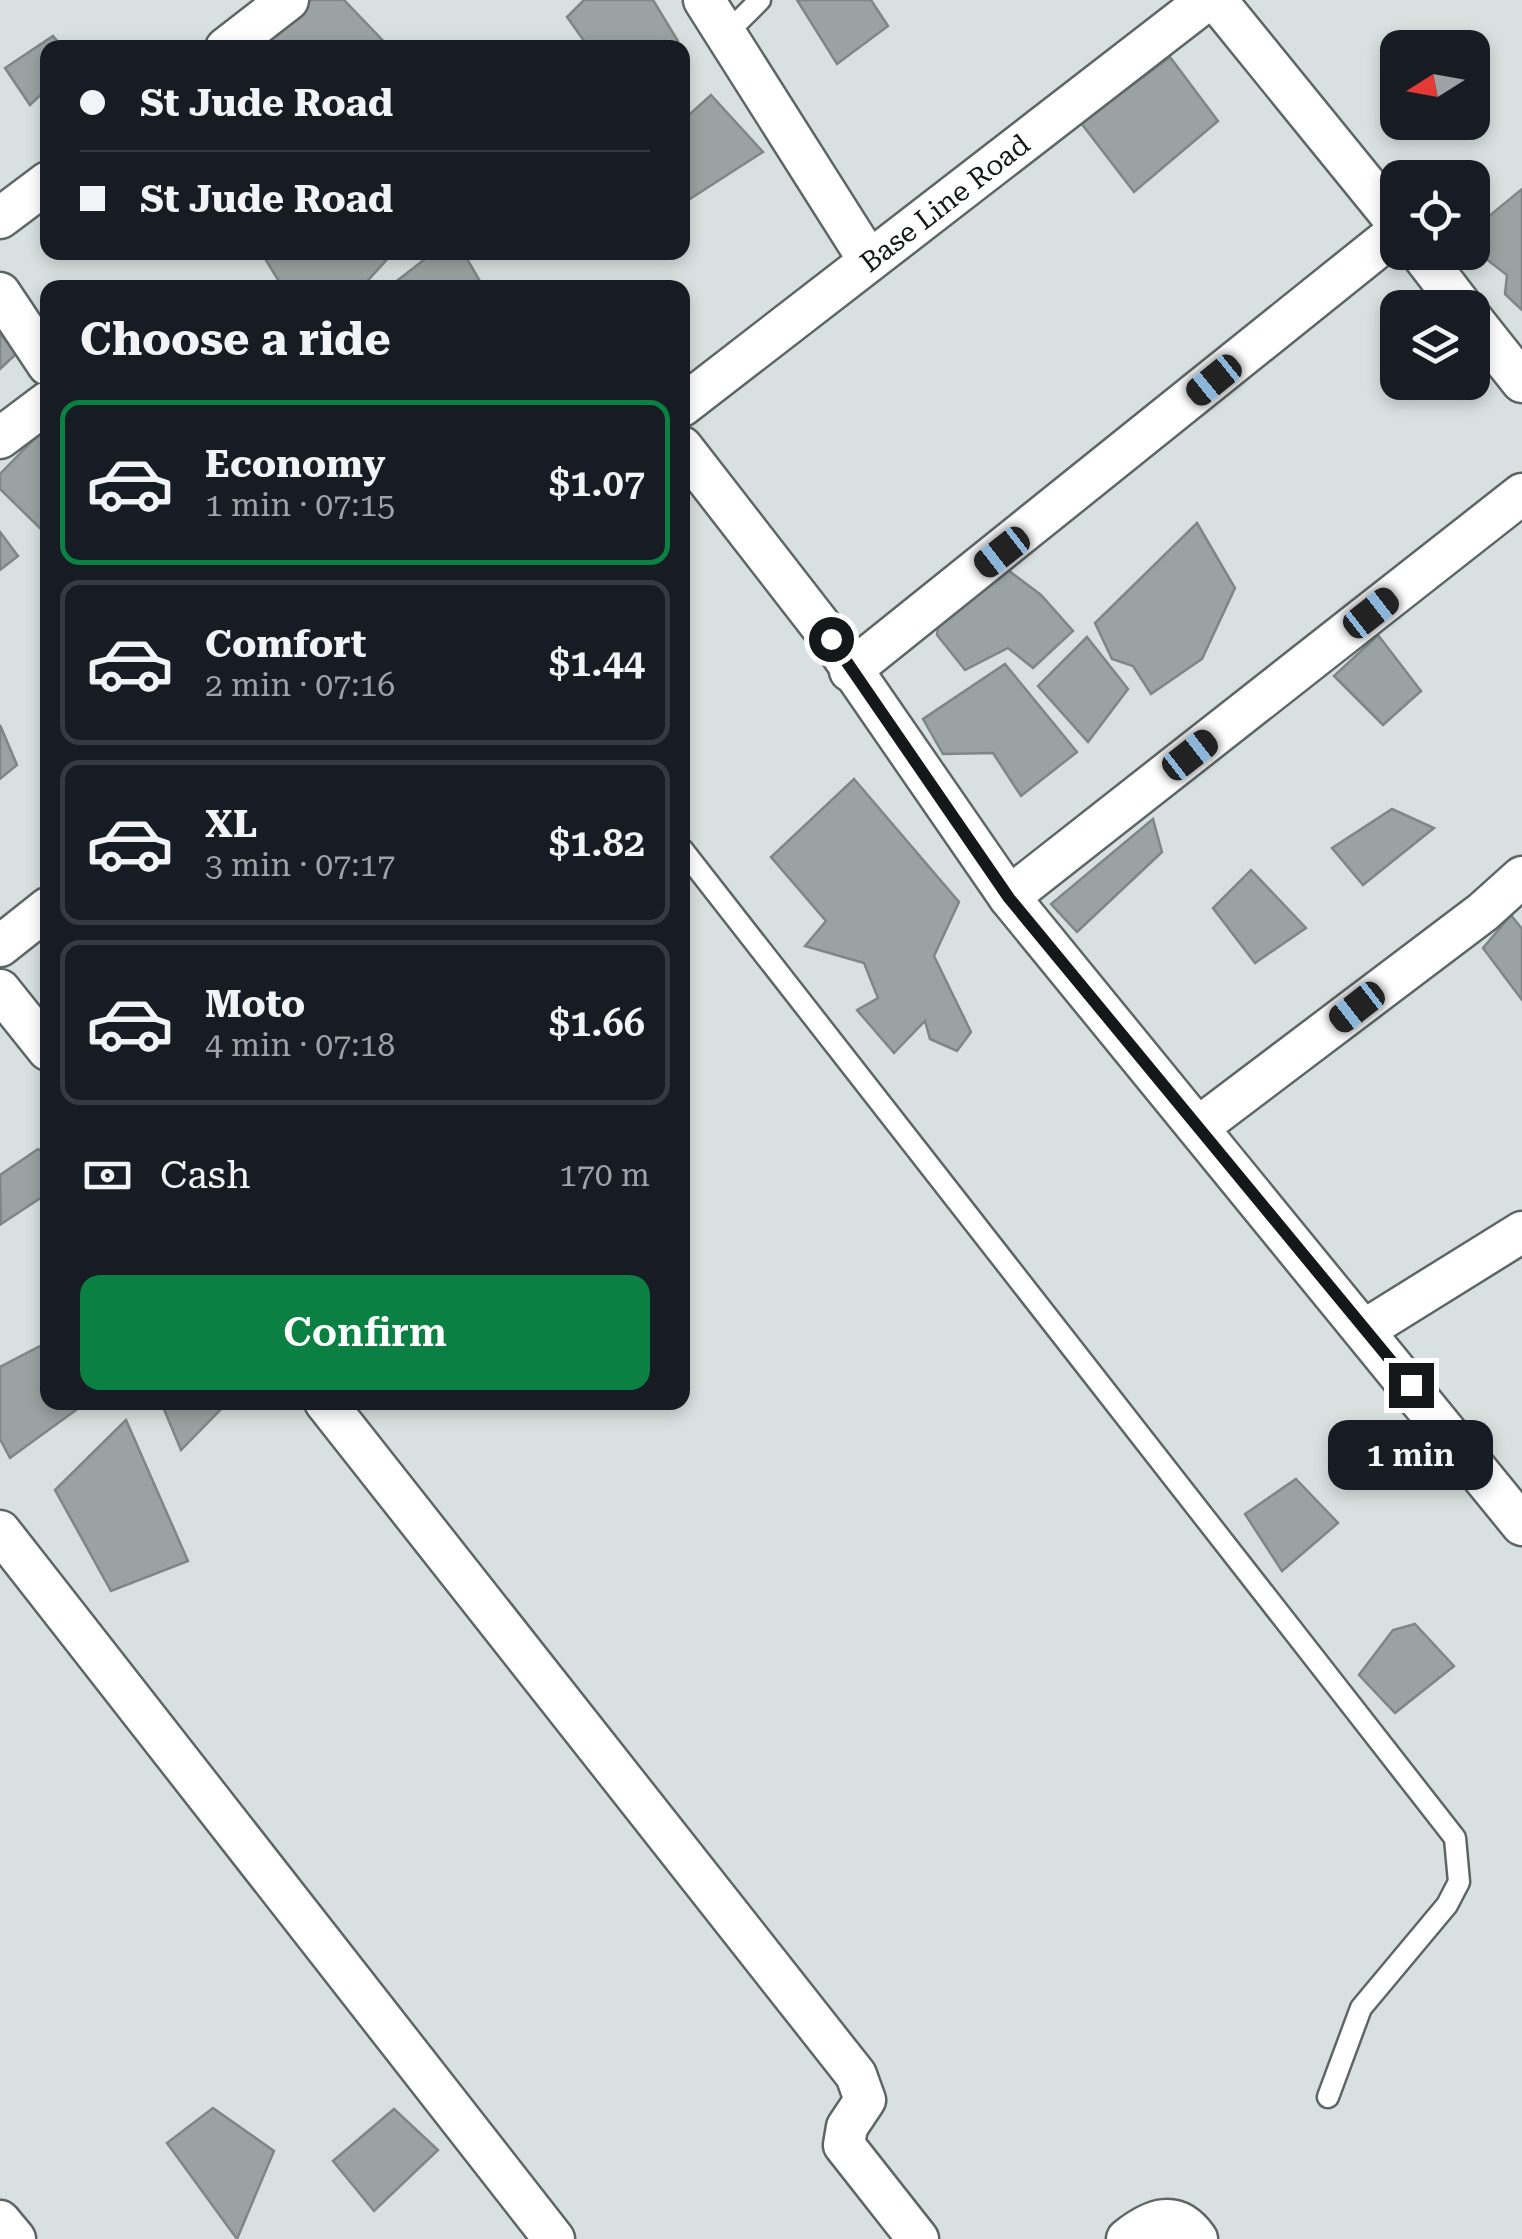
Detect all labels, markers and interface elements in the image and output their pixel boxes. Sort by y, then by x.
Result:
north arrow [1380,30,1490,140]
map controls [1380,30,1490,400]
text: St Jude Road [140,81,393,125]
street label: Base Line Road [853,127,1036,279]
button: locate [1380,160,1490,270]
text: St Jude Road [140,177,393,221]
button: layers [1380,290,1490,400]
text: Choose a ride [80,313,391,366]
car [1181,349,1247,411]
icon: car [85,438,175,528]
text: Economy [205,442,385,486]
text: $1.07 [549,461,645,505]
text: 1 min · 07:15 [205,486,395,524]
car [969,522,1035,582]
car [1338,583,1404,643]
route start [809,617,854,662]
icon: car [85,618,175,708]
text: Comfort [205,622,366,666]
text: $1.44 [549,641,645,685]
text: 2 min · 07:16 [205,666,395,704]
car [1157,725,1223,785]
icon: car [85,798,175,888]
text: XL [205,802,257,846]
text: $1.82 [549,821,645,865]
text: 3 min · 07:17 [205,846,395,884]
car [1324,977,1390,1037]
icon: car [85,978,175,1068]
text: Moto [205,982,305,1026]
text: $1.66 [549,1001,645,1045]
text: 4 min · 07:18 [205,1026,395,1064]
icon: cash [80,1148,135,1203]
text: Cash [160,1153,250,1197]
text: 170 m [559,1156,650,1194]
button: Confirm [80,1275,650,1390]
route end [1389,1363,1434,1408]
callout: 1 min [1328,1420,1494,1490]
text: 1 min [1366,1436,1455,1474]

